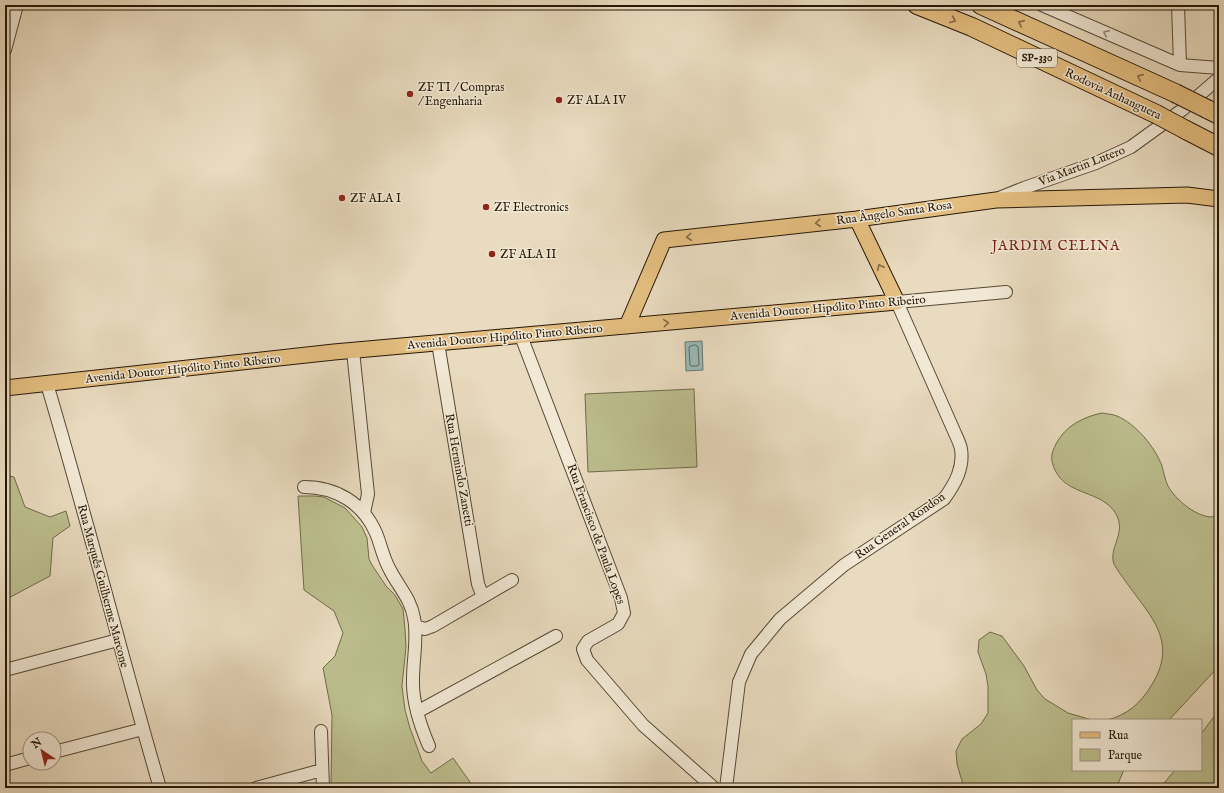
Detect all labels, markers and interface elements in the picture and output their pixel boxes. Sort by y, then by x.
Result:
one-way arrow [950,15,957,23]
one-way arrow [1018,20,1026,28]
one-way arrow [1103,30,1111,38]
road number: SP-330 [1017,49,1057,67]
street label: Rodovia Anhanguera [1062,65,1164,123]
one-way arrow [1137,74,1144,82]
place label: ZF TI / Compras / Engenharia [418,80,504,109]
marker: ZF TI / Compras / Engenharia [405,89,415,99]
place label: ZF ALA IV [567,93,627,108]
marker: ZF ALA IV [554,95,564,105]
street label: Via Martin Lutero [1036,142,1128,190]
place label: ZF ALA I [350,191,401,206]
marker: ZF ALA I [337,193,347,203]
street label: Rua Ângelo Santa Rosa [835,196,954,229]
place label: ZF Electronics [494,200,569,215]
marker: ZF Electronics [481,202,491,212]
one-way arrow [815,218,822,227]
one-way arrow [686,232,692,241]
district label: JARDIM CELINA [990,237,1120,255]
place label: ZF ALA II [500,247,556,262]
marker: ZF ALA II [487,249,497,259]
one-way arrow [877,263,885,271]
street label: Avenida Doutor Hipólito Pinto Ribeiro [729,292,927,325]
one-way arrow [663,318,669,327]
street label: Avenida Doutor Hipólito Pinto Ribeiro [406,321,604,354]
street label: Avenida Doutor Hipólito Pinto Ribeiro [84,351,282,388]
street label: Rua Hermindo Zanetti [442,412,476,528]
street label: Rua Francisco de Paula Lopes [563,462,628,607]
street label: Rua General Rondon [852,489,948,563]
street label: Rua Marquês Guilherme Marcone [73,503,132,670]
legend [1072,719,1202,771]
text: Rua [1108,728,1129,743]
north arrow [22,731,62,771]
text: N [28,735,45,753]
text: Parque [1108,748,1143,764]

